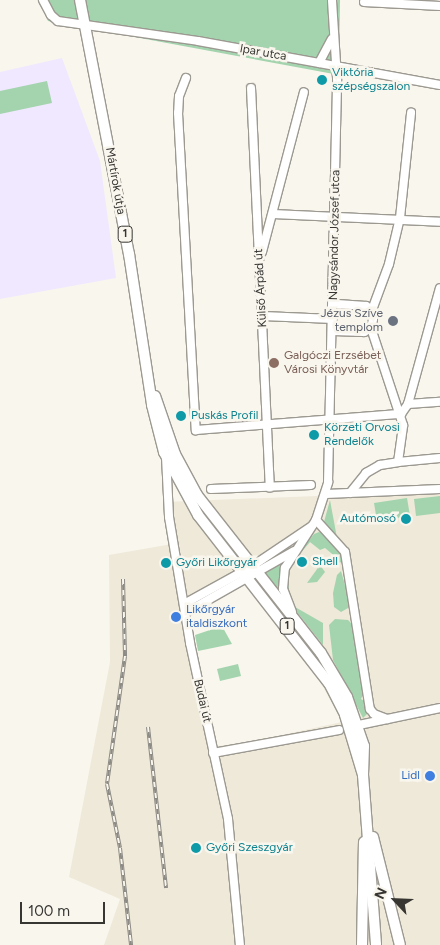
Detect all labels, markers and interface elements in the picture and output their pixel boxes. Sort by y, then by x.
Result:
street label: Ipar utca [238,42,288,64]
place label: Viktória szépségszalon [332,66,410,94]
marker: Viktória szépségszalon [316,74,328,86]
street label: Mártírok útja [102,146,128,216]
street label: Nagysándor József utca [327,170,343,300]
road number: 1 [118,225,132,242]
street label: Külső Árpád út [252,248,270,328]
place label: Jézus Szíve templom [320,307,383,335]
marker: Jézus Szíve templom [387,315,399,327]
place label: Galgóczi Erzsébet Városi Könyvtár [284,349,381,377]
marker: Galgóczi Erzsébet Városi Könyvtár [268,357,280,369]
place label: Puskás Profil [191,409,258,423]
marker: Puskás Profil [175,410,187,422]
place label: Körzeti Orvosi Rendelők [324,421,400,449]
marker: Körzeti Orvosi Rendelők [308,429,320,441]
place label: Autómosó [340,512,396,526]
marker: Autómosó [400,513,412,525]
place label: Shell [312,555,338,569]
place label: Győri Likőrgyár [176,556,257,570]
marker: Shell [296,556,308,568]
marker: Győri Likőrgyár [160,557,172,569]
place label: Likőrgyár italdiszkont [186,603,247,631]
marker: Likőrgyár italdiszkont [170,611,182,623]
road number: 1 [280,618,294,634]
street label: Budai út [190,678,214,724]
place label: Lidl [401,769,420,783]
marker: Lidl [424,770,436,782]
place label: Győri Szeszgyár [206,841,293,855]
marker: Győri Szeszgyár [190,842,202,854]
north arrow [370,875,420,925]
text: N [371,885,391,902]
scale bar [22,892,108,924]
text: 100 m [28,902,70,920]

